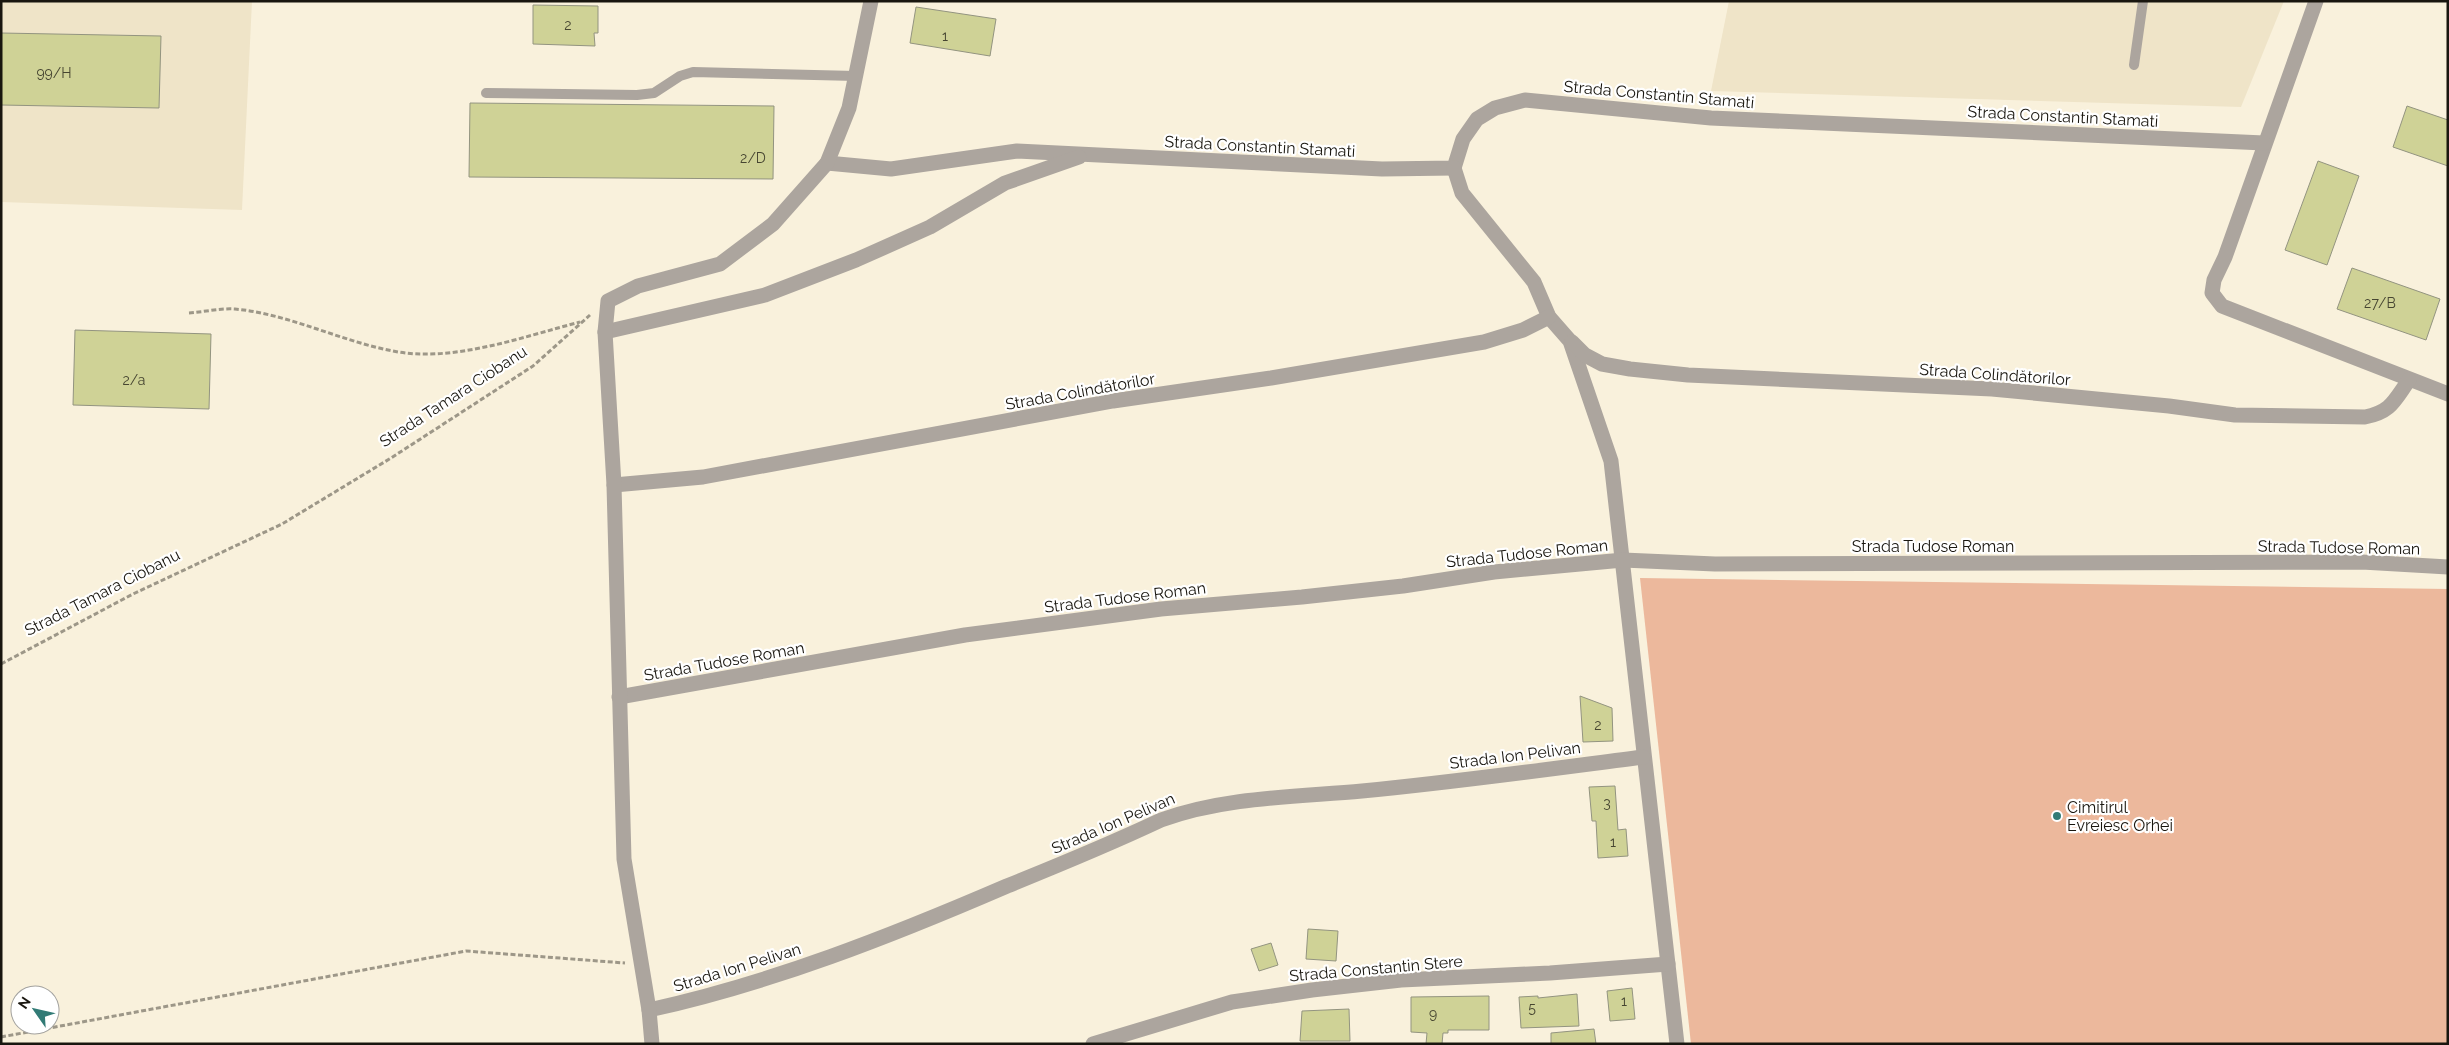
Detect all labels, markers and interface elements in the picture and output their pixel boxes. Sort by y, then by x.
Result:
house number: 2 [564,17,572,33]
house number: 1 [942,28,948,44]
house number: 99/H [36,65,72,81]
street label: Strada Constantin Stamati [1563,77,1755,112]
street label: Strada Constantin Stamati [1967,102,2159,131]
street label: Strada Constantin Stamati [1164,132,1356,161]
house number: 2/D [740,150,766,166]
house number: 27/B [2364,295,2396,311]
street label: Strada Tamara Ciobanu [376,342,530,451]
street label: Strada Colindătorilor [1919,360,2072,389]
street label: Strada Colindătorilor [1004,369,1157,414]
house number: 2/a [123,372,145,388]
street label: Strada Tudose Roman [1445,536,1609,571]
street label: Strada Tudose Roman [1852,537,2014,556]
street label: Strada Tudose Roman [2258,537,2420,558]
street label: Strada Tamara Ciobanu [21,545,183,640]
street label: Strada Tudose Roman [1043,578,1207,617]
street label: Strada Tudose Roman [642,638,806,685]
house number: 2 [1594,717,1602,733]
street label: Strada Ion Pelivan [1448,738,1582,773]
street label: Strada Ion Pelivan [1049,789,1178,858]
house number: 3 [1603,795,1611,811]
place label: Cimitirul Evreiesc Orhei [2067,798,2173,835]
marker: Cimitirul Evreiesc Orhei [2051,810,2063,822]
house number: 1 [1610,834,1616,850]
street label: Strada Ion Pelivan [671,939,803,996]
street label: Strada Constantin Stere [1289,951,1464,986]
north arrow [10,985,60,1035]
house number: 1 [1621,993,1627,1009]
text: N [15,994,34,1012]
house number: 5 [1528,1000,1536,1016]
house number: 9 [1429,1006,1437,1022]

